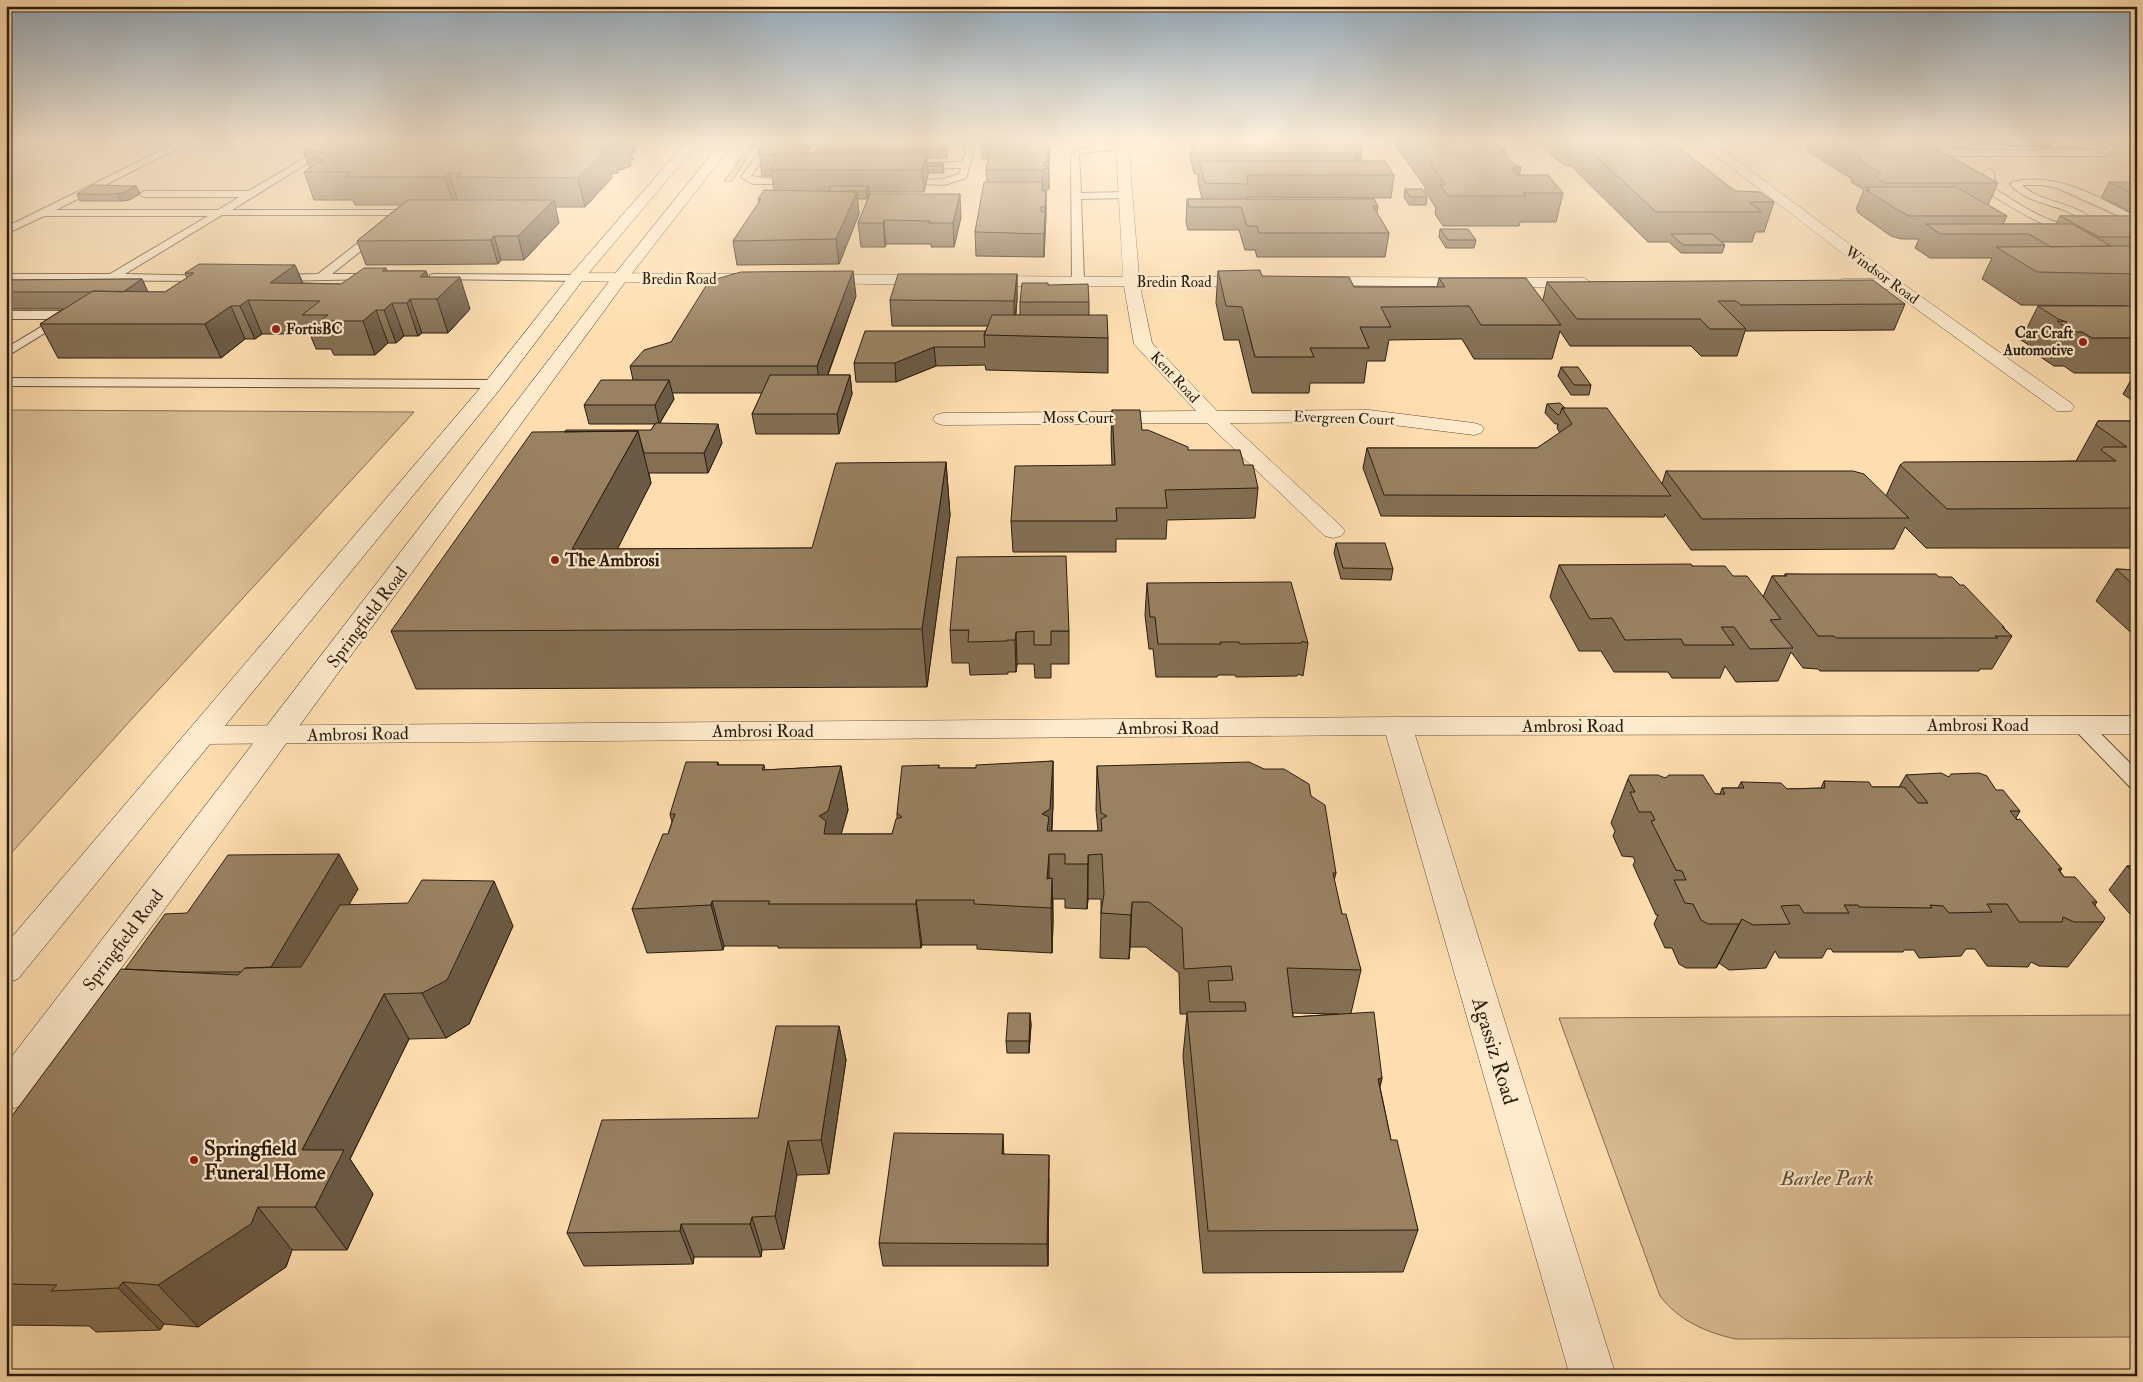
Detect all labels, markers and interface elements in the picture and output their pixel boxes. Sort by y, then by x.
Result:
street label: Windsor Road [1840,242,1923,309]
street label: Bredin Road [641,270,717,289]
street label: Bredin Road [1136,273,1212,292]
place label: FortisBC [286,320,343,339]
marker: FortisBC [270,323,282,335]
place label: Car Craft Automotive [2003,324,2074,360]
marker: Car Craft Automotive [2077,336,2089,348]
street label: Kent Road [1146,348,1204,408]
street label: Evergreen Court [1293,407,1395,430]
street label: Moss Court [1042,409,1114,428]
place label: The Ambrosi [564,549,660,572]
marker: The Ambrosi [549,554,561,566]
street label: Springfield Road [322,562,413,673]
street label: Ambrosi Road [1926,714,2029,737]
street label: Ambrosi Road [1521,715,1624,738]
street label: Ambrosi Road [1116,717,1219,740]
street label: Ambrosi Road [711,720,814,743]
street label: Ambrosi Road [306,722,409,747]
street label: Springfield Road [78,885,169,996]
street label: Agassiz Road [1465,993,1524,1109]
place label: Springfield Funeral Home [204,1135,326,1186]
marker: Springfield Funeral Home [188,1154,200,1166]
park label: Barlee Park [1779,1165,1874,1192]

